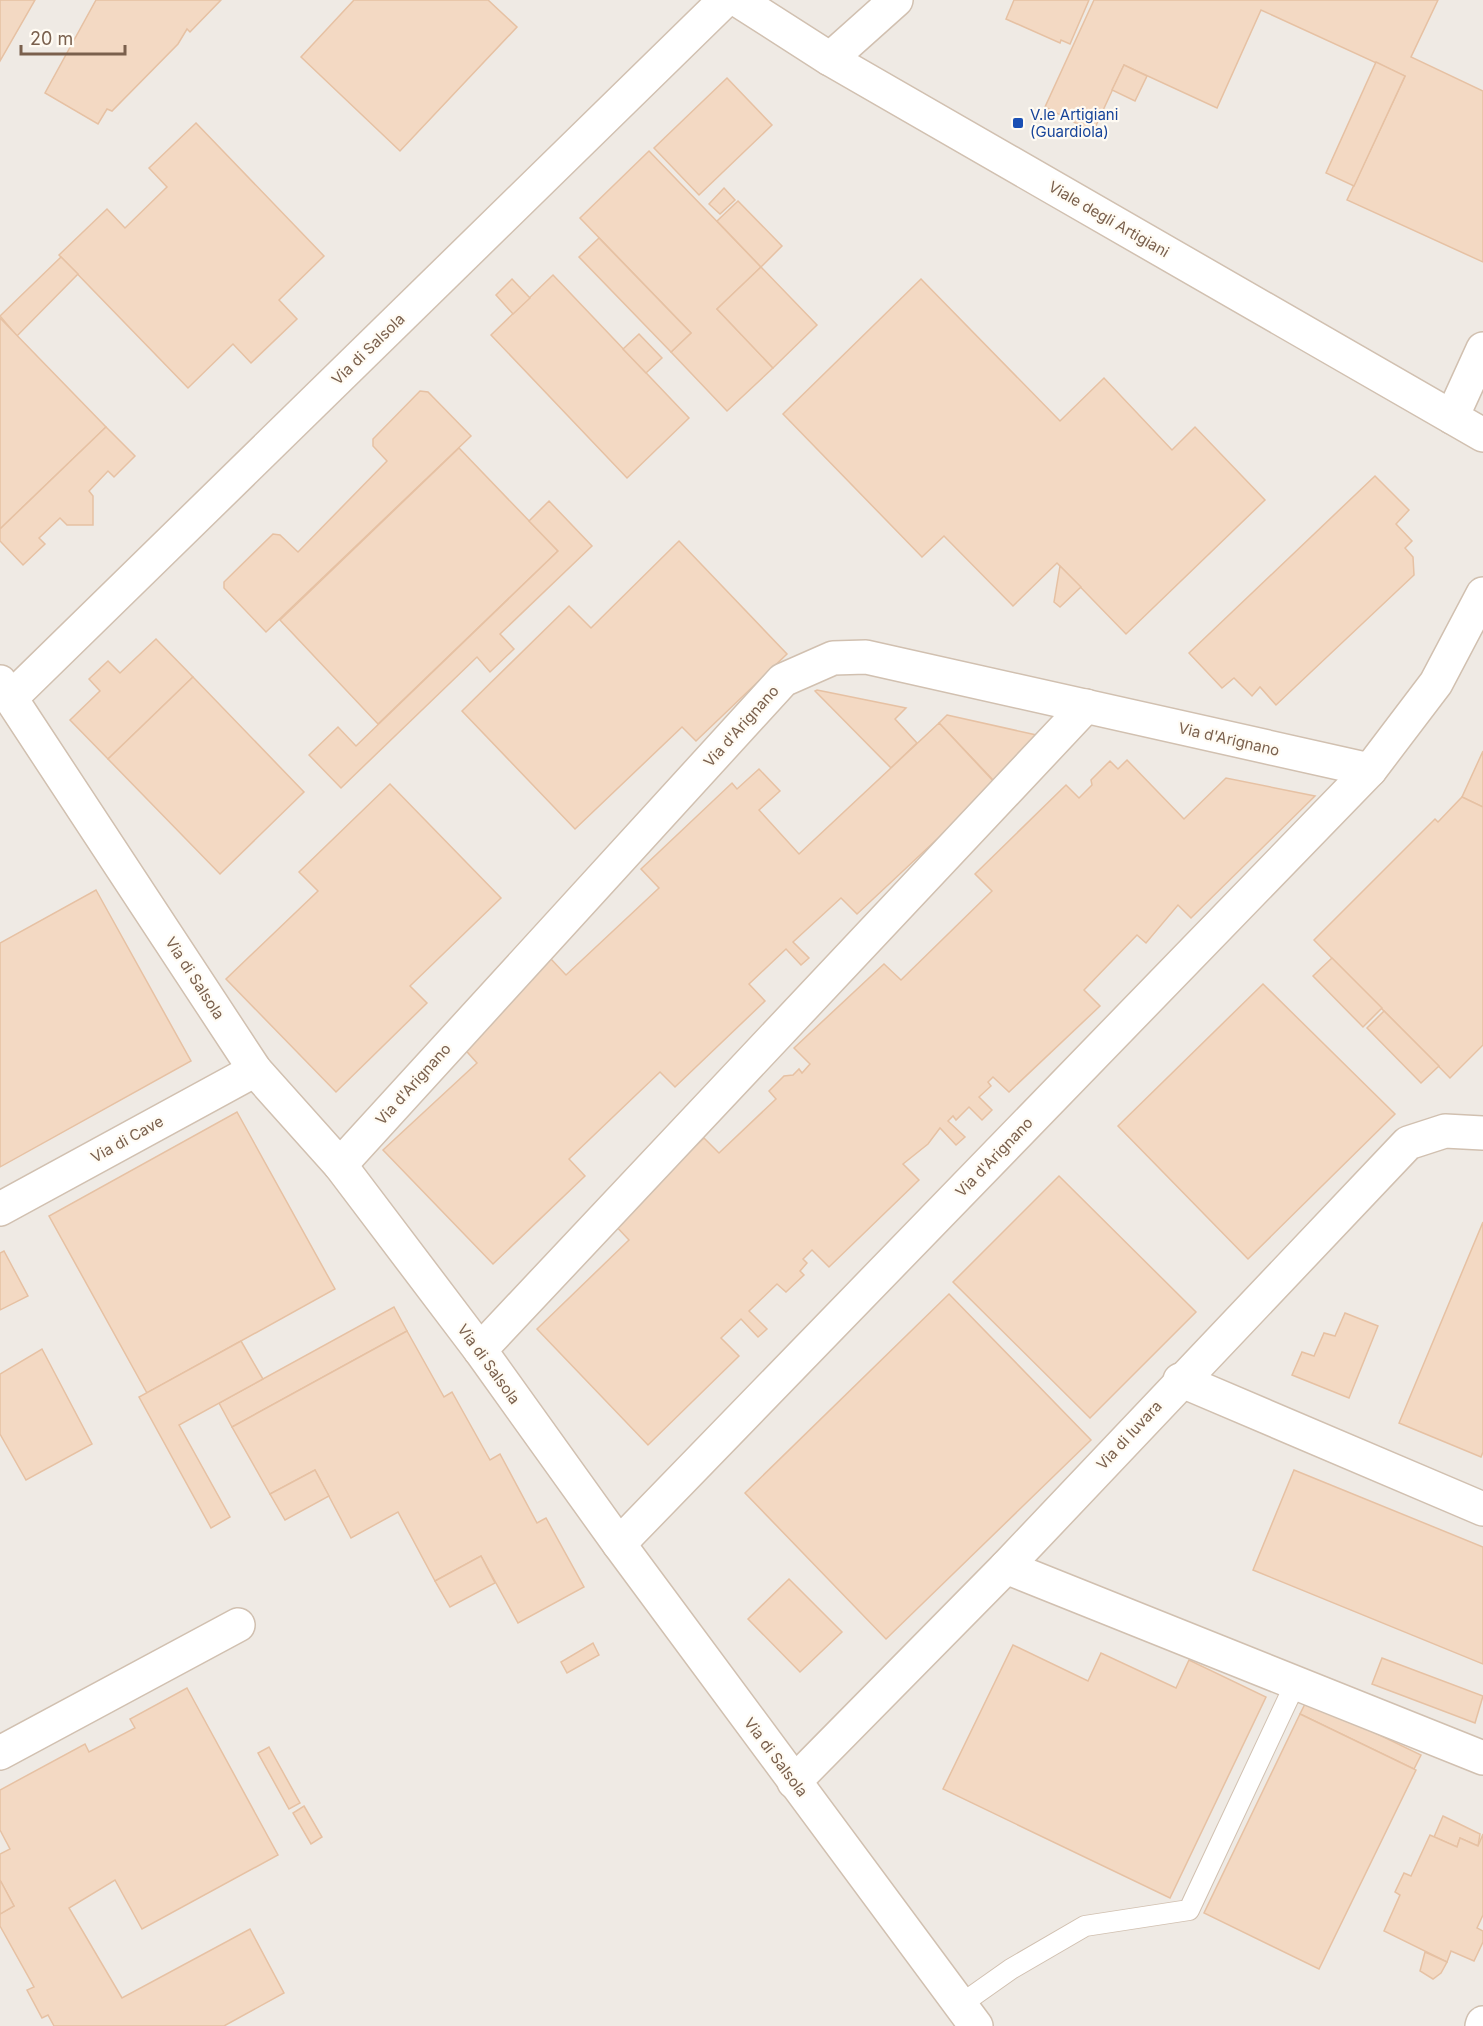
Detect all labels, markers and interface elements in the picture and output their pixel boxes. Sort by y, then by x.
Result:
scale bar [21,18,124,56]
text: 20 m [30,28,73,49]
place label: V.le Artigiani (Guardiola) [1030,105,1118,141]
marker: V.le Artigiani (Guardiola) [1011,116,1025,130]
street label: Viale degli Artigiani [1045,177,1173,261]
street label: Via di Salsola [327,309,409,389]
street label: Via d'Arignano [699,681,783,771]
street label: Via d'Arignano [1177,718,1281,760]
street label: Via di Salsola [161,933,229,1023]
street label: Via d'Arignano [371,1039,455,1129]
street label: Via di Cave [88,1111,166,1167]
street label: Via d'Arignano [951,1113,1037,1201]
street label: Via di Salsola [454,1320,524,1408]
street label: Via di Iuvara [1092,1397,1166,1473]
street label: Via di Salsola [740,1714,812,1800]

